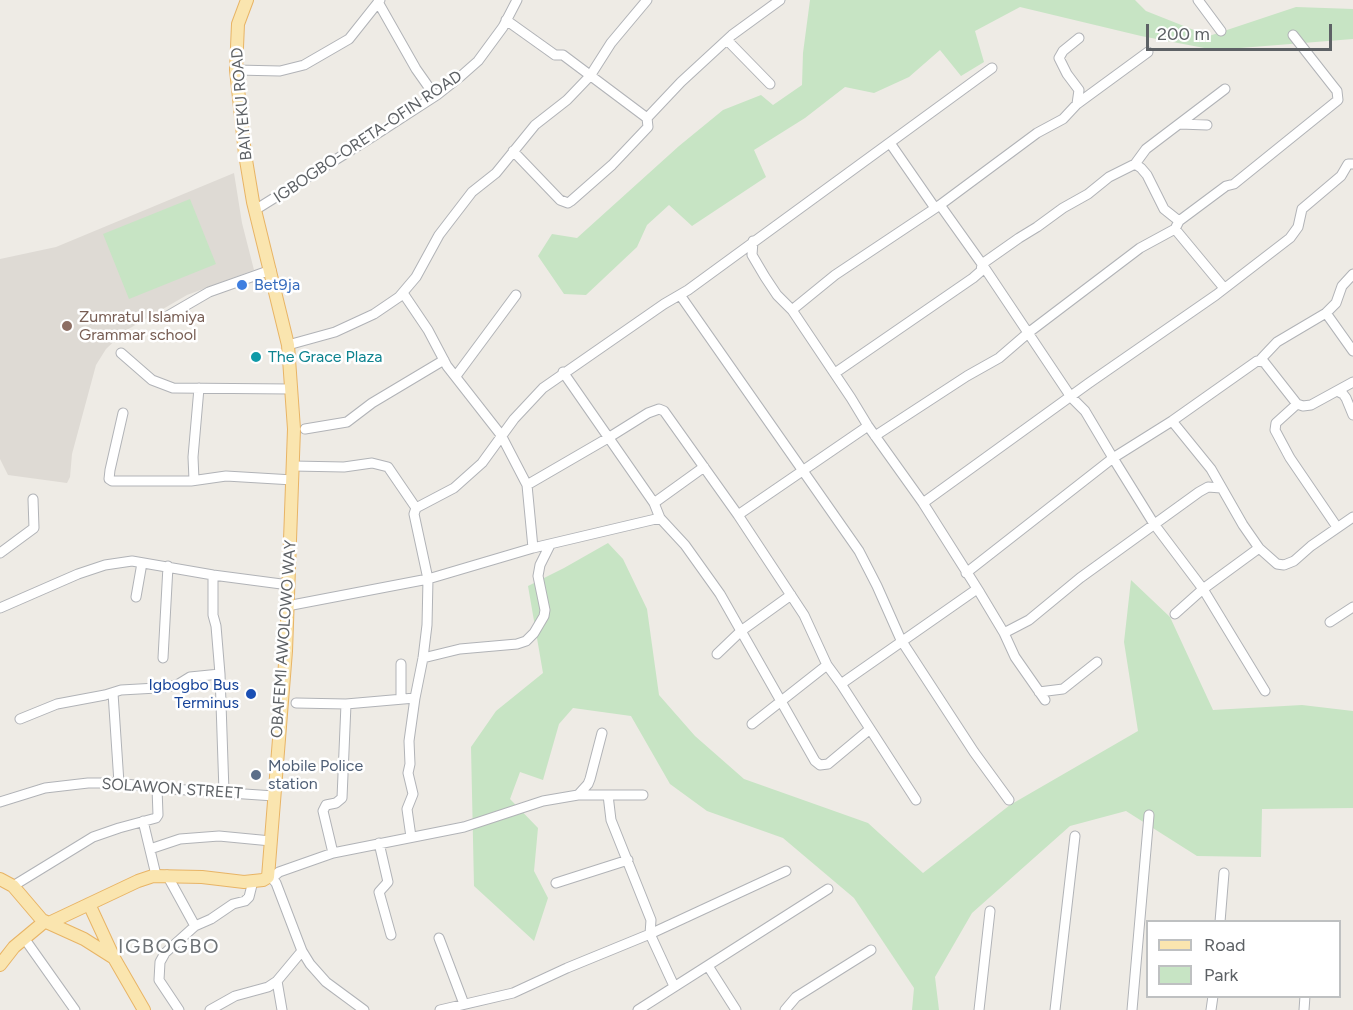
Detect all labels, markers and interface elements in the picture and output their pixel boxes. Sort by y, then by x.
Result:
scale bar [1149,12,1335,50]
text: 200 m [1157,23,1210,45]
street label: BAIYEKU ROAD [227,47,257,161]
street label: IGBOGBO-ORETA-OFIN ROAD [270,67,466,207]
place label: Bet9ja [254,275,300,295]
marker: Bet9ja [235,278,249,292]
place label: Zumratul Islamiya Grammar school [79,307,205,345]
marker: Zumratul Islamiya Grammar school [60,319,74,333]
place label: The Grace Plaza [268,347,382,367]
marker: The Grace Plaza [249,350,263,364]
street label: OBAFEMI AWOLOWO WAY [268,539,300,739]
place label: Igbogbo Bus Terminus [148,675,239,713]
marker: Igbogbo Bus Terminus [244,687,258,701]
place label: Mobile Police station [268,756,363,794]
marker: Mobile Police station [249,768,263,782]
street label: SOLAWON STREET [101,774,243,804]
legend [1146,920,1341,998]
text: Road [1204,934,1245,956]
district label: IGBOGBO [118,935,220,959]
text: Park [1204,964,1238,986]

